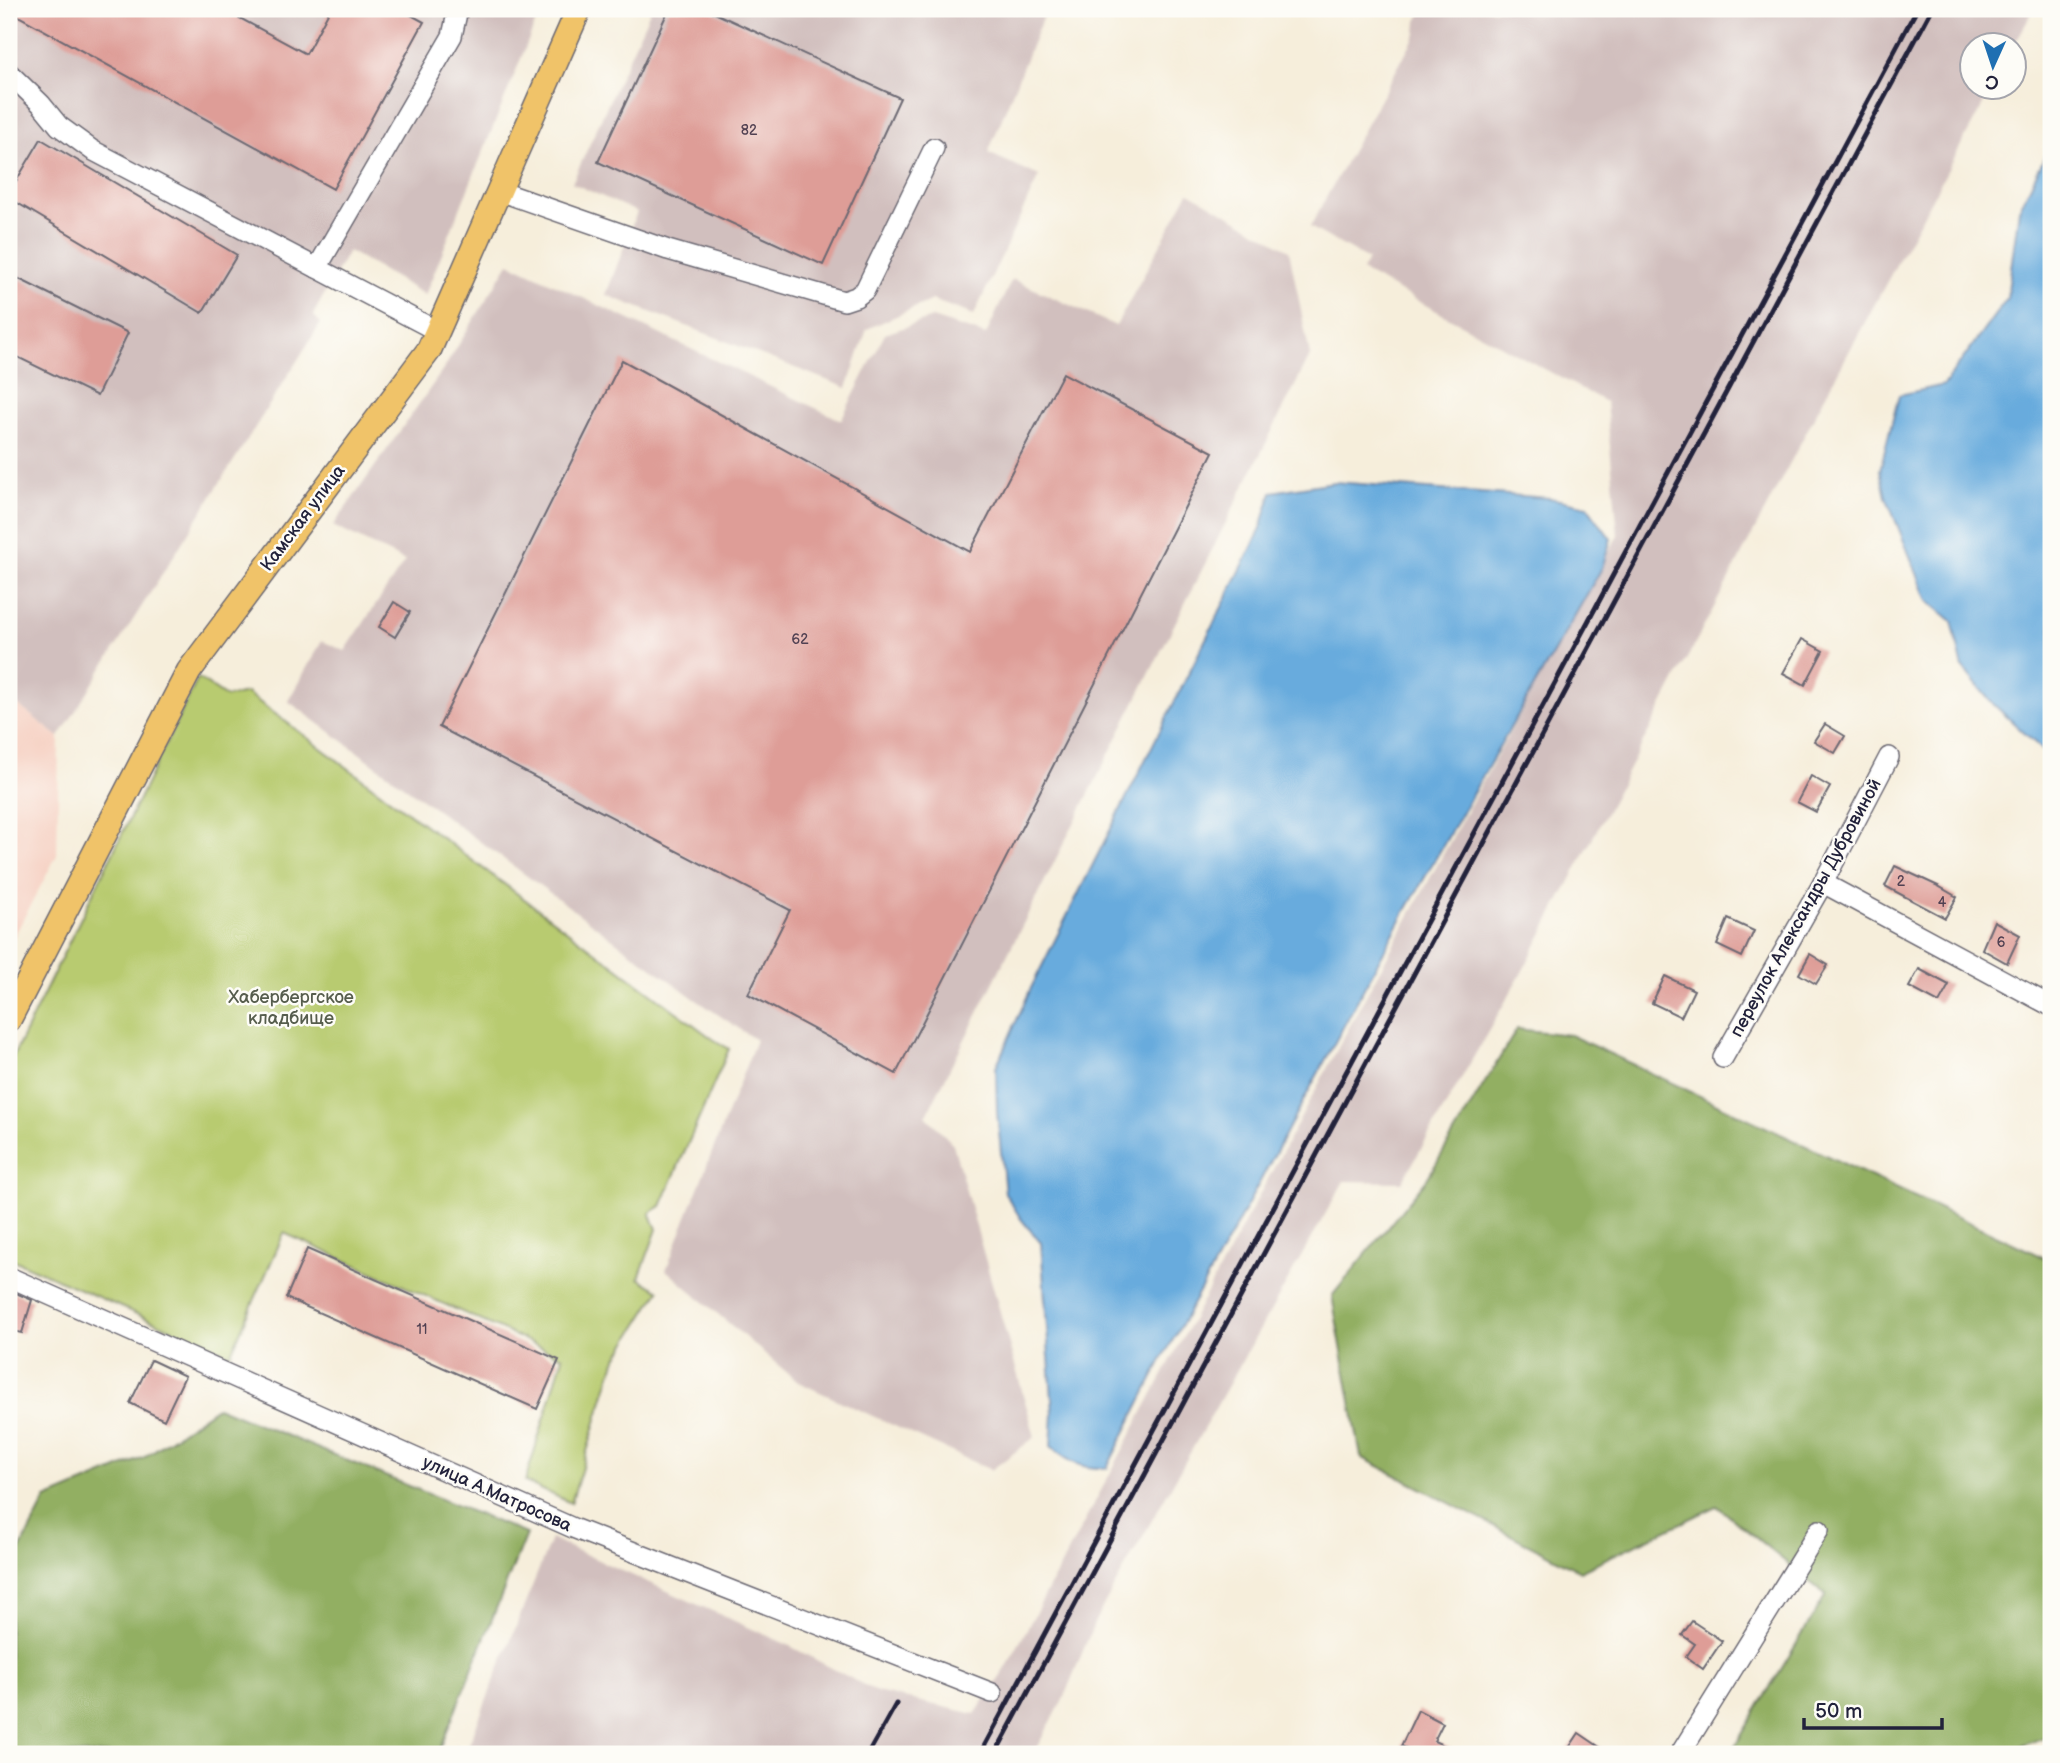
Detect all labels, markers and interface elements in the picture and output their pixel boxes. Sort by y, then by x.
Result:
north arrow [1958,32,2028,102]
text: С [1985,70,1999,93]
house number: 82 [741,122,758,139]
street label: Камская улица [256,460,350,575]
house number: 62 [792,631,809,648]
street label: переулок Александры Дубровиной [1726,775,1886,1041]
house number: 2 [1897,873,1906,890]
house number: 4 [1938,894,1947,911]
house number: 6 [1997,934,2006,951]
park label: Хабербергское кладбище [228,987,354,1029]
house number: 11 [417,1321,427,1338]
street label: улица А.Матросова [419,1452,575,1536]
scale bar [1804,1686,1943,1730]
text: 50 m [1815,1699,1862,1724]

